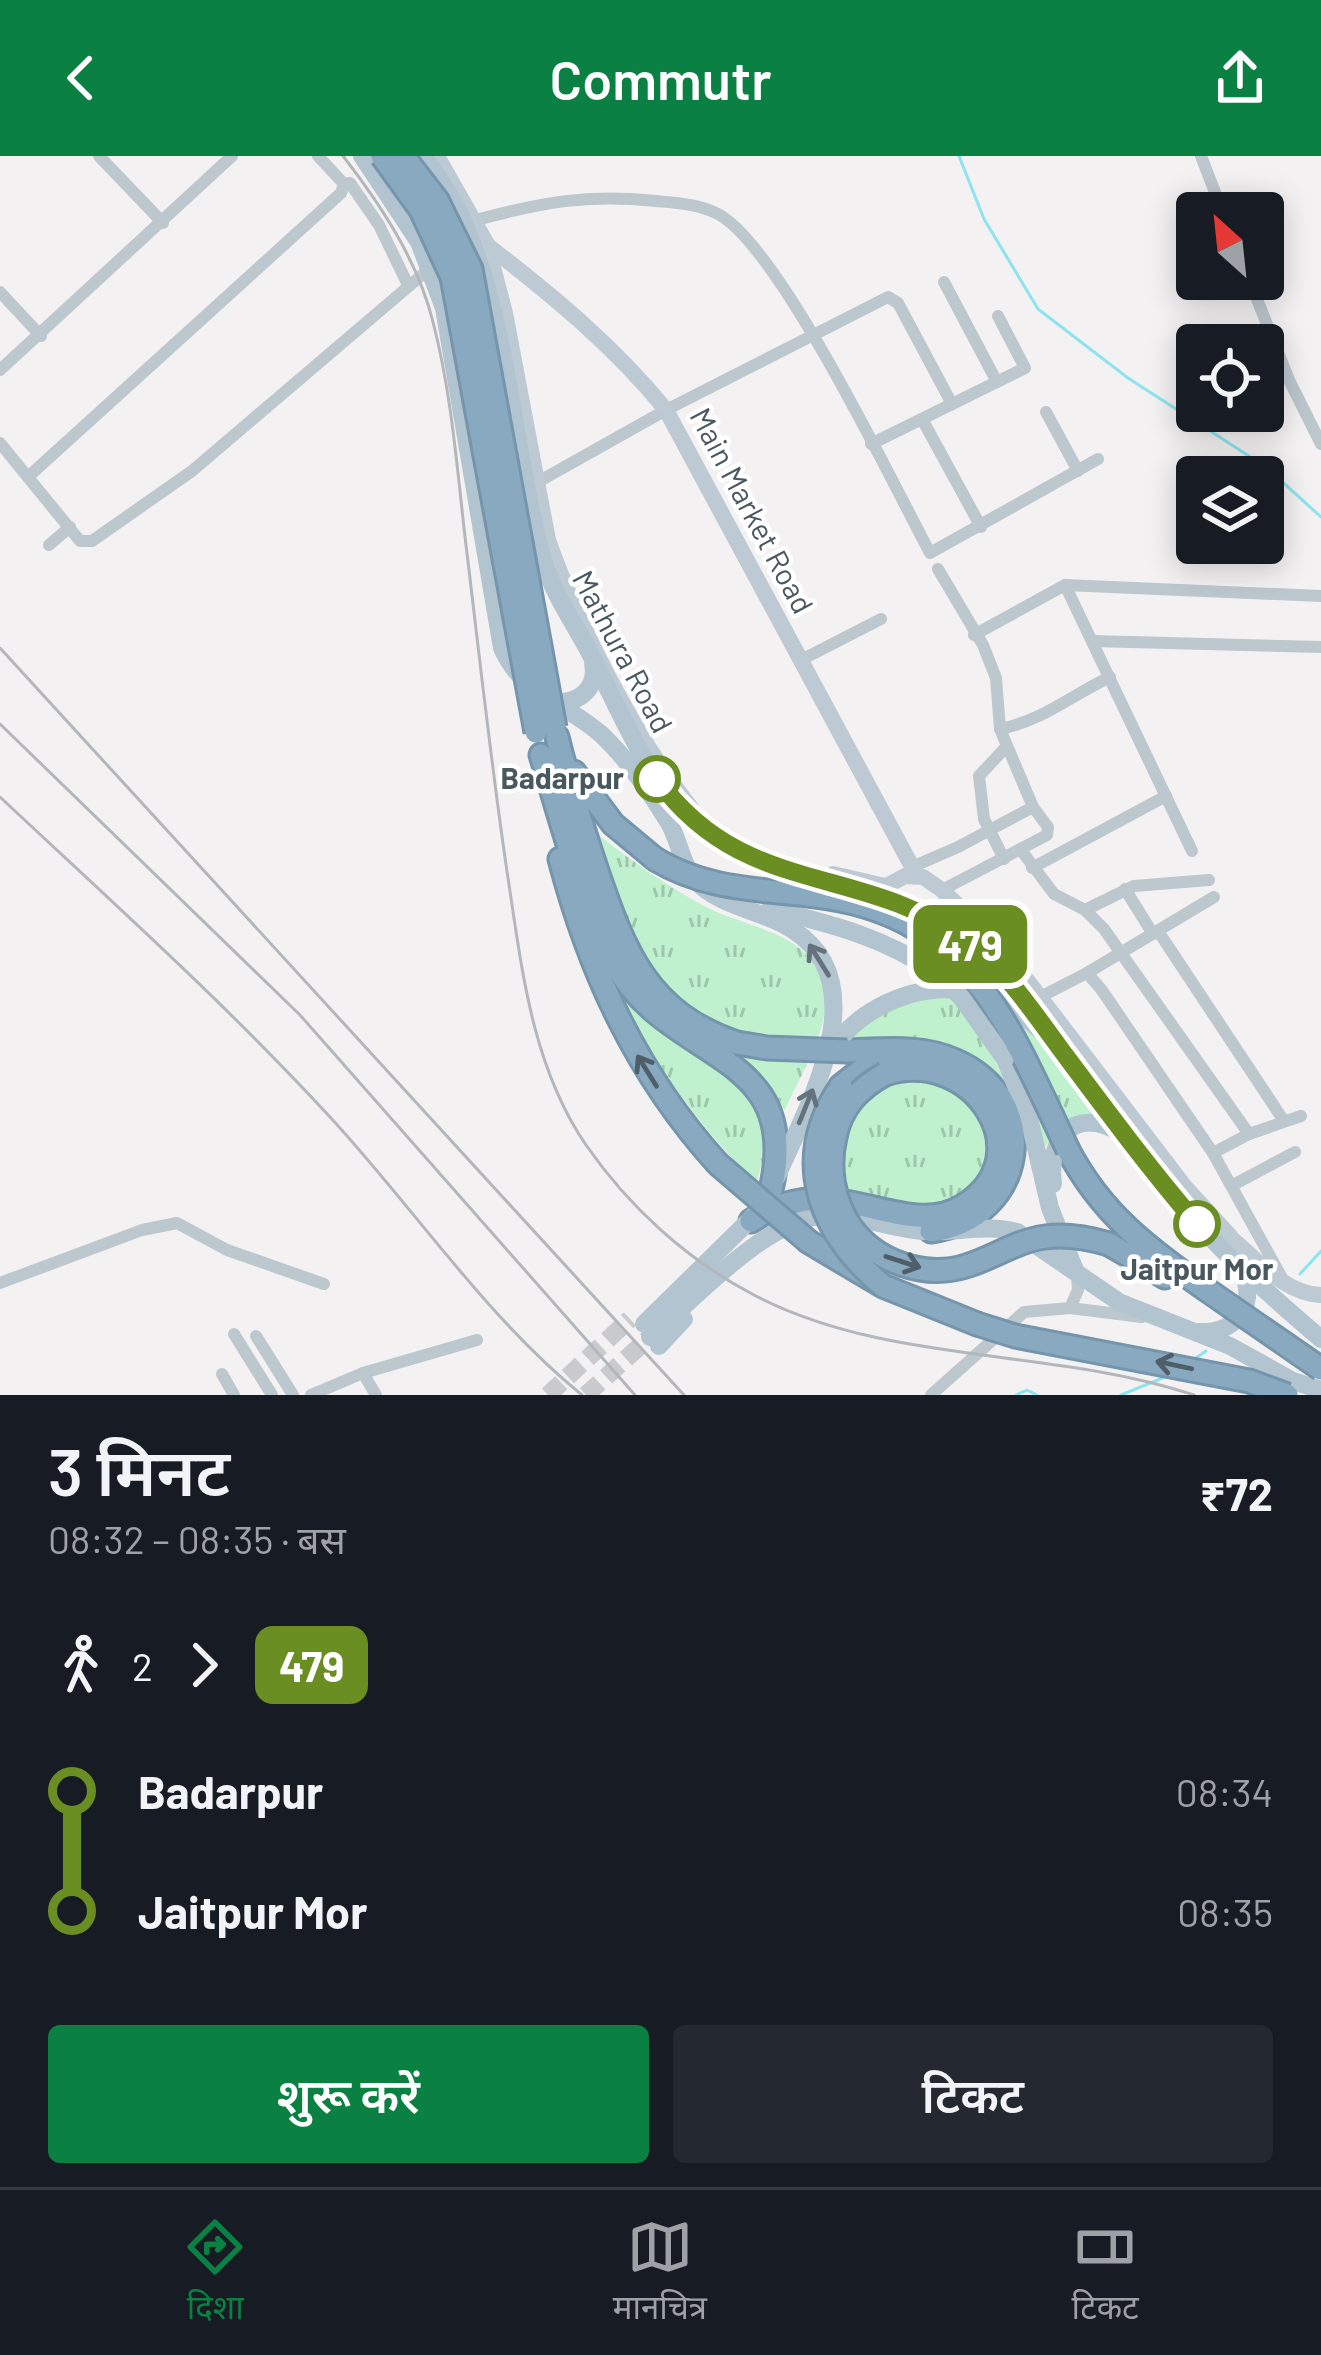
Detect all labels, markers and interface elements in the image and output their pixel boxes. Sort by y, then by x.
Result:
icon: back [48,45,114,111]
icon: share [1207,45,1273,111]
text: Commutr [549,46,772,111]
north arrow [1176,192,1284,300]
map controls [1176,192,1284,564]
button: locate [1176,324,1284,432]
street label: Main Market Road [683,401,822,619]
button: layers [1176,456,1284,564]
street label: Mathura Road [566,564,682,738]
marker: Badarpur [635,757,679,801]
place label: Badarpur [500,759,625,795]
line badge: 479 [901,905,1039,983]
text: 479 [937,919,1003,969]
one-way arrow [807,944,831,978]
one-way arrow [635,1054,660,1088]
one-way arrow [797,1088,818,1125]
marker: Jaitpur Mor [1175,1202,1219,1246]
place label: Jaitpur Mor [1121,1250,1274,1286]
one-way arrow [883,1253,921,1275]
one-way arrow [1156,1352,1194,1375]
text: 3 मिनट [48,1430,230,1509]
text: ₹72 [1200,1466,1273,1520]
text: 08:32 – 08:35 · बस [48,1515,346,1562]
icon: walk [48,1632,114,1698]
icon: forward [171,1632,237,1698]
text: 479 [279,1640,344,1690]
text: 2 [132,1642,153,1689]
text: Badarpur [138,1764,323,1818]
text: 08:34 [1176,1768,1273,1815]
text: Jaitpur Mor [138,1884,367,1938]
text: 08:35 [1177,1888,1273,1935]
button: शुरू करें [48,2025,649,2163]
button: टिकट [673,2025,1273,2163]
tab: दिशा [182,2214,248,2332]
tab: मानचित्र [613,2214,707,2332]
tab: टिकट [1072,2214,1139,2332]

